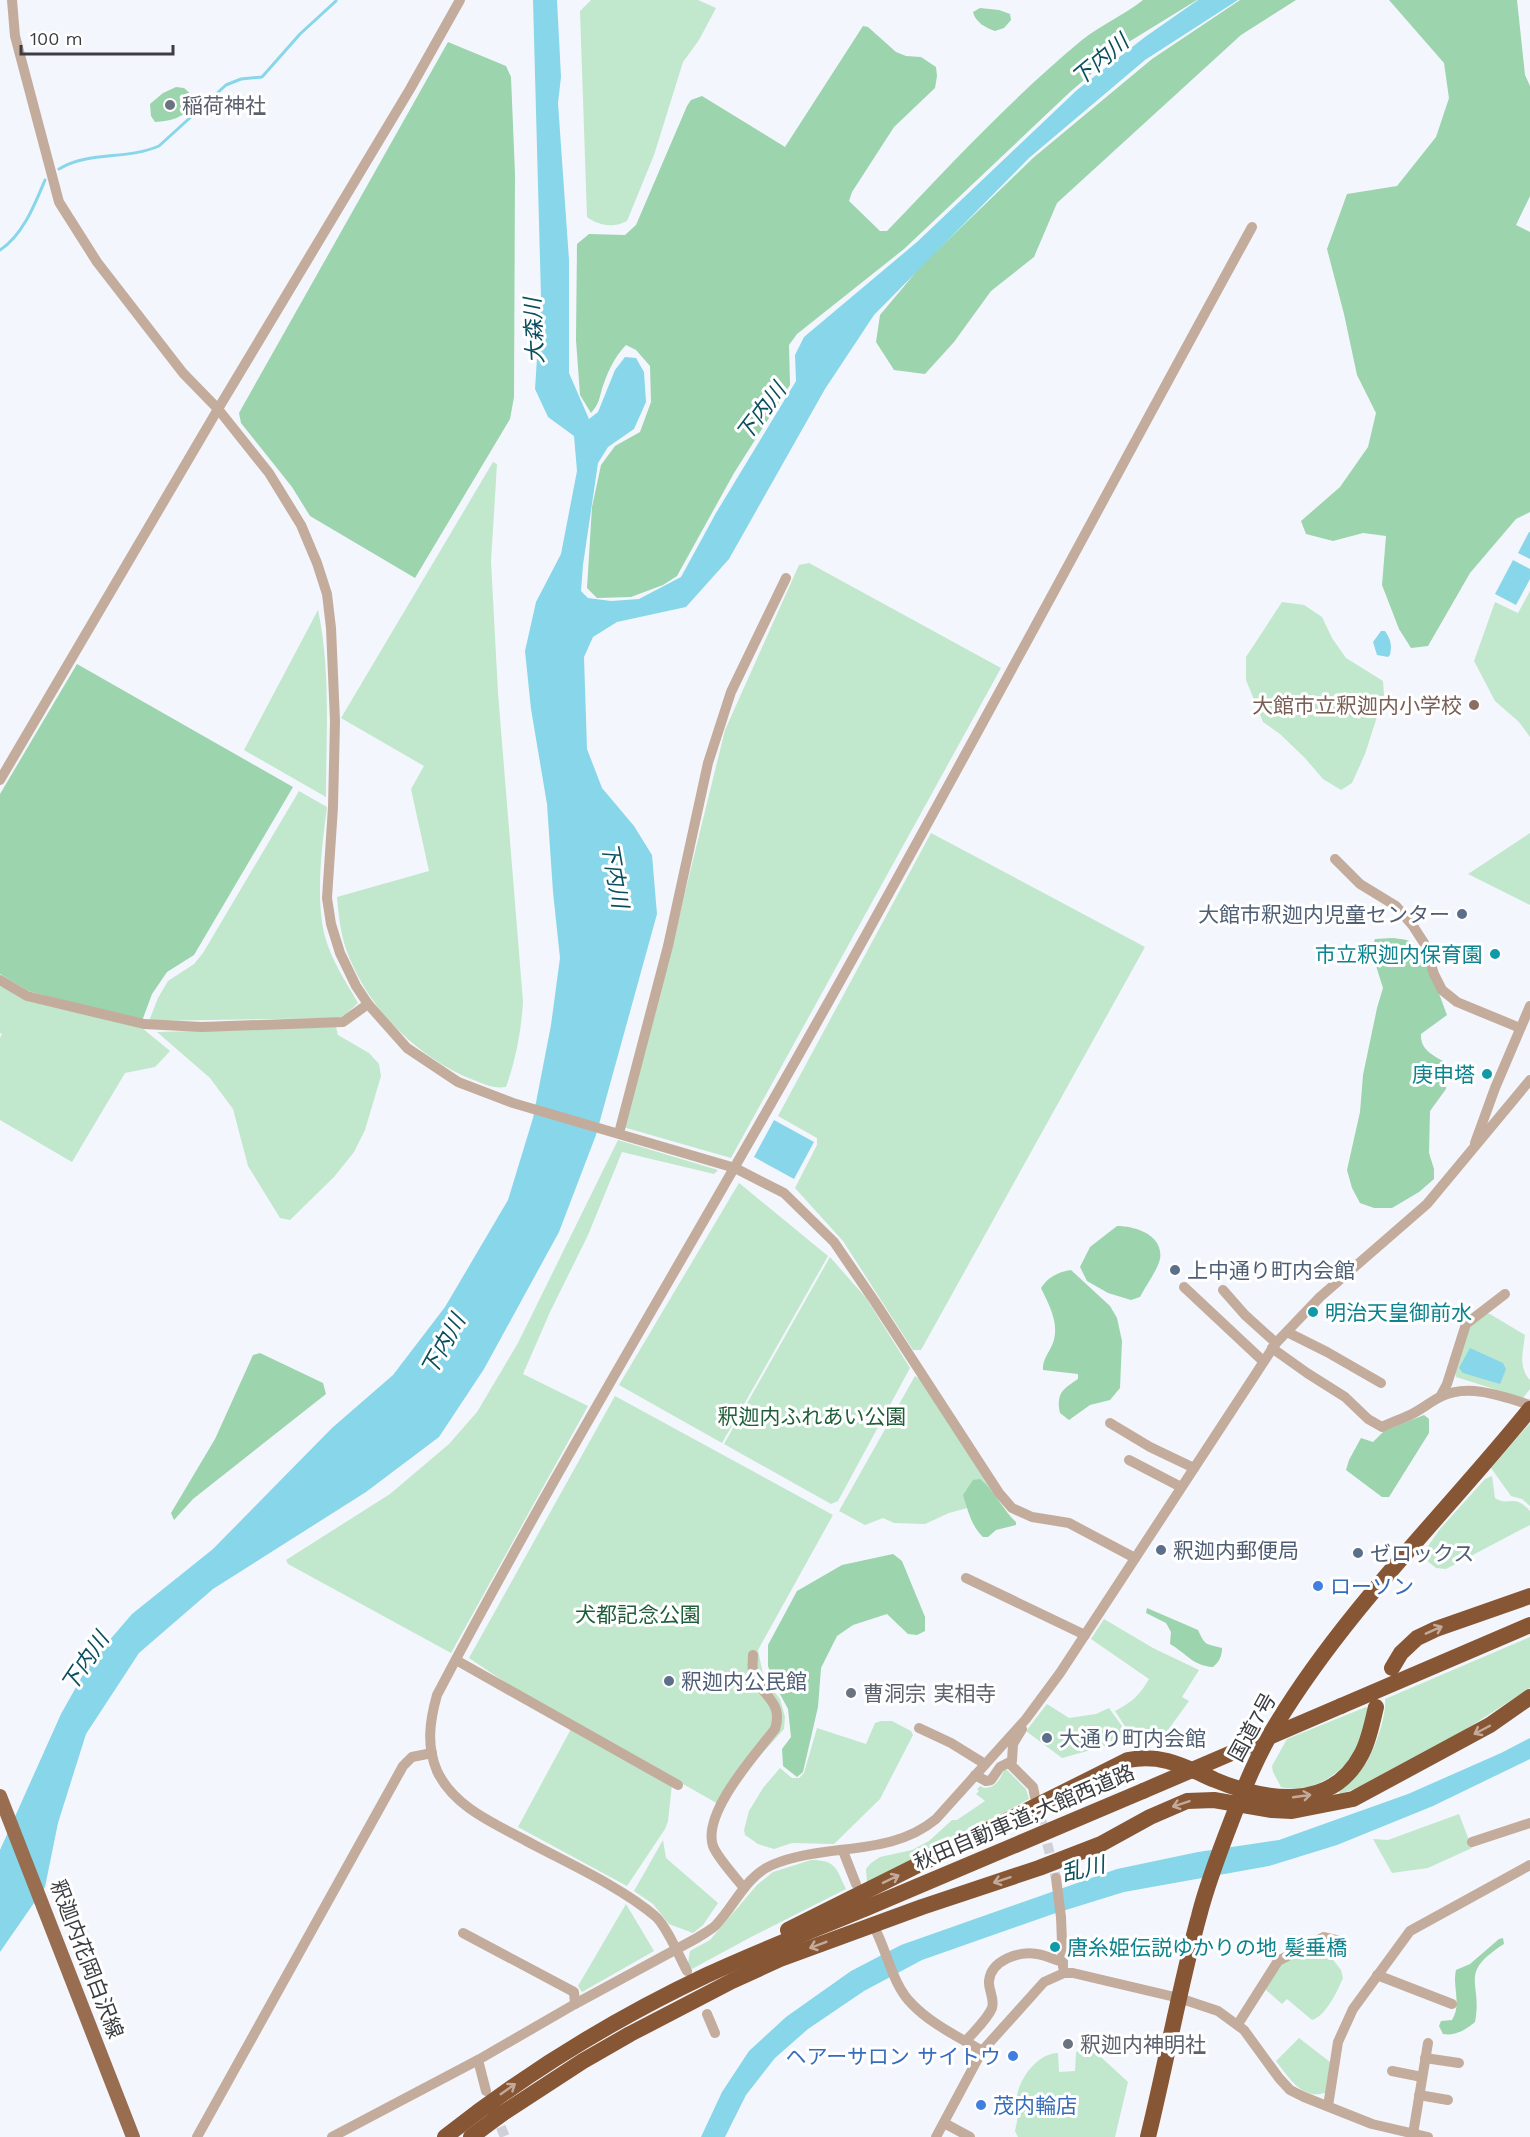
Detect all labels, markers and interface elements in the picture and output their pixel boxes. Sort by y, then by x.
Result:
scale bar [21,18,172,56]
text: 100 m [30,28,83,49]
water label: 下内川 [1067,28,1135,91]
place label: 稲荷神社 [182,93,266,118]
marker: 稲荷神社 [163,98,177,112]
water label: 大森川 [520,295,548,365]
water label: 下内川 [731,377,792,446]
place label: 大館市立釈迦内小学校 [1252,693,1462,718]
marker: 大館市立釈迦内小学校 [1467,698,1481,712]
water label: 下内川 [597,840,633,912]
place label: 大館市釈迦内児童センター [1198,902,1450,927]
marker: 大館市釈迦内児童センター [1455,907,1469,921]
place label: 市立釈迦内保育園 [1315,942,1483,967]
marker: 市立釈迦内保育園 [1488,947,1502,961]
place label: 庚申塔 [1412,1062,1475,1087]
marker: 庚申塔 [1480,1067,1494,1081]
place label: 上中通り町内会館 [1187,1258,1355,1283]
marker: 上中通り町内会館 [1168,1263,1182,1277]
place label: 明治天皇御前水 [1325,1300,1472,1325]
marker: 明治天皇御前水 [1306,1305,1320,1319]
water label: 下内川 [416,1308,471,1380]
park label: 釈迦内ふれあい公園 [718,1404,907,1429]
place label: 釈迦内郵便局 [1173,1538,1299,1563]
place label: ゼロックス [1370,1541,1474,1566]
marker: 釈迦内郵便局 [1154,1543,1168,1557]
marker: ゼロックス [1351,1546,1365,1560]
place label: ローソン [1330,1574,1414,1599]
marker: ローソン [1311,1579,1325,1593]
park label: 犬都記念公園 [575,1602,701,1627]
one-way arrow [1425,1624,1443,1635]
water label: 下内川 [56,1626,115,1696]
place label: 釈迦内公民館 [681,1669,807,1694]
marker: 釈迦内公民館 [662,1674,676,1688]
place label: 曹洞宗 実相寺 [863,1681,996,1706]
marker: 曹洞宗 実相寺 [844,1686,858,1700]
street label: 国道7号 [1223,1688,1281,1766]
one-way arrow [1473,1725,1491,1736]
place label: 大通り町内会館 [1059,1726,1206,1751]
marker: 大通り町内会館 [1040,1731,1054,1745]
street label: 秋田自動車道;大館西道路 [910,1759,1138,1875]
one-way arrow [1291,1791,1311,1802]
one-way arrow [1172,1799,1191,1810]
water label: 乱川 [1059,1851,1109,1886]
one-way arrow [881,1872,899,1884]
street label: 釈迦内花岡白沢線 [45,1876,129,2042]
one-way arrow [993,1876,1012,1887]
place label: 唐糸姫伝説ゆかりの地 髪垂橋 [1067,1935,1347,1960]
one-way arrow [809,1940,828,1951]
marker: 唐糸姫伝説ゆかりの地 髪垂橋 [1048,1940,1062,1954]
place label: 釈迦内神明社 [1080,2032,1206,2057]
marker: 釈迦内神明社 [1061,2037,1075,2051]
place label: ヘアーサロン サイトウ [786,2044,1001,2069]
marker: ヘアーサロン サイトウ [1006,2049,1020,2063]
one-way arrow [500,2083,516,2095]
place label: 茂内輪店 [993,2093,1077,2118]
marker: 茂内輪店 [974,2098,988,2112]

